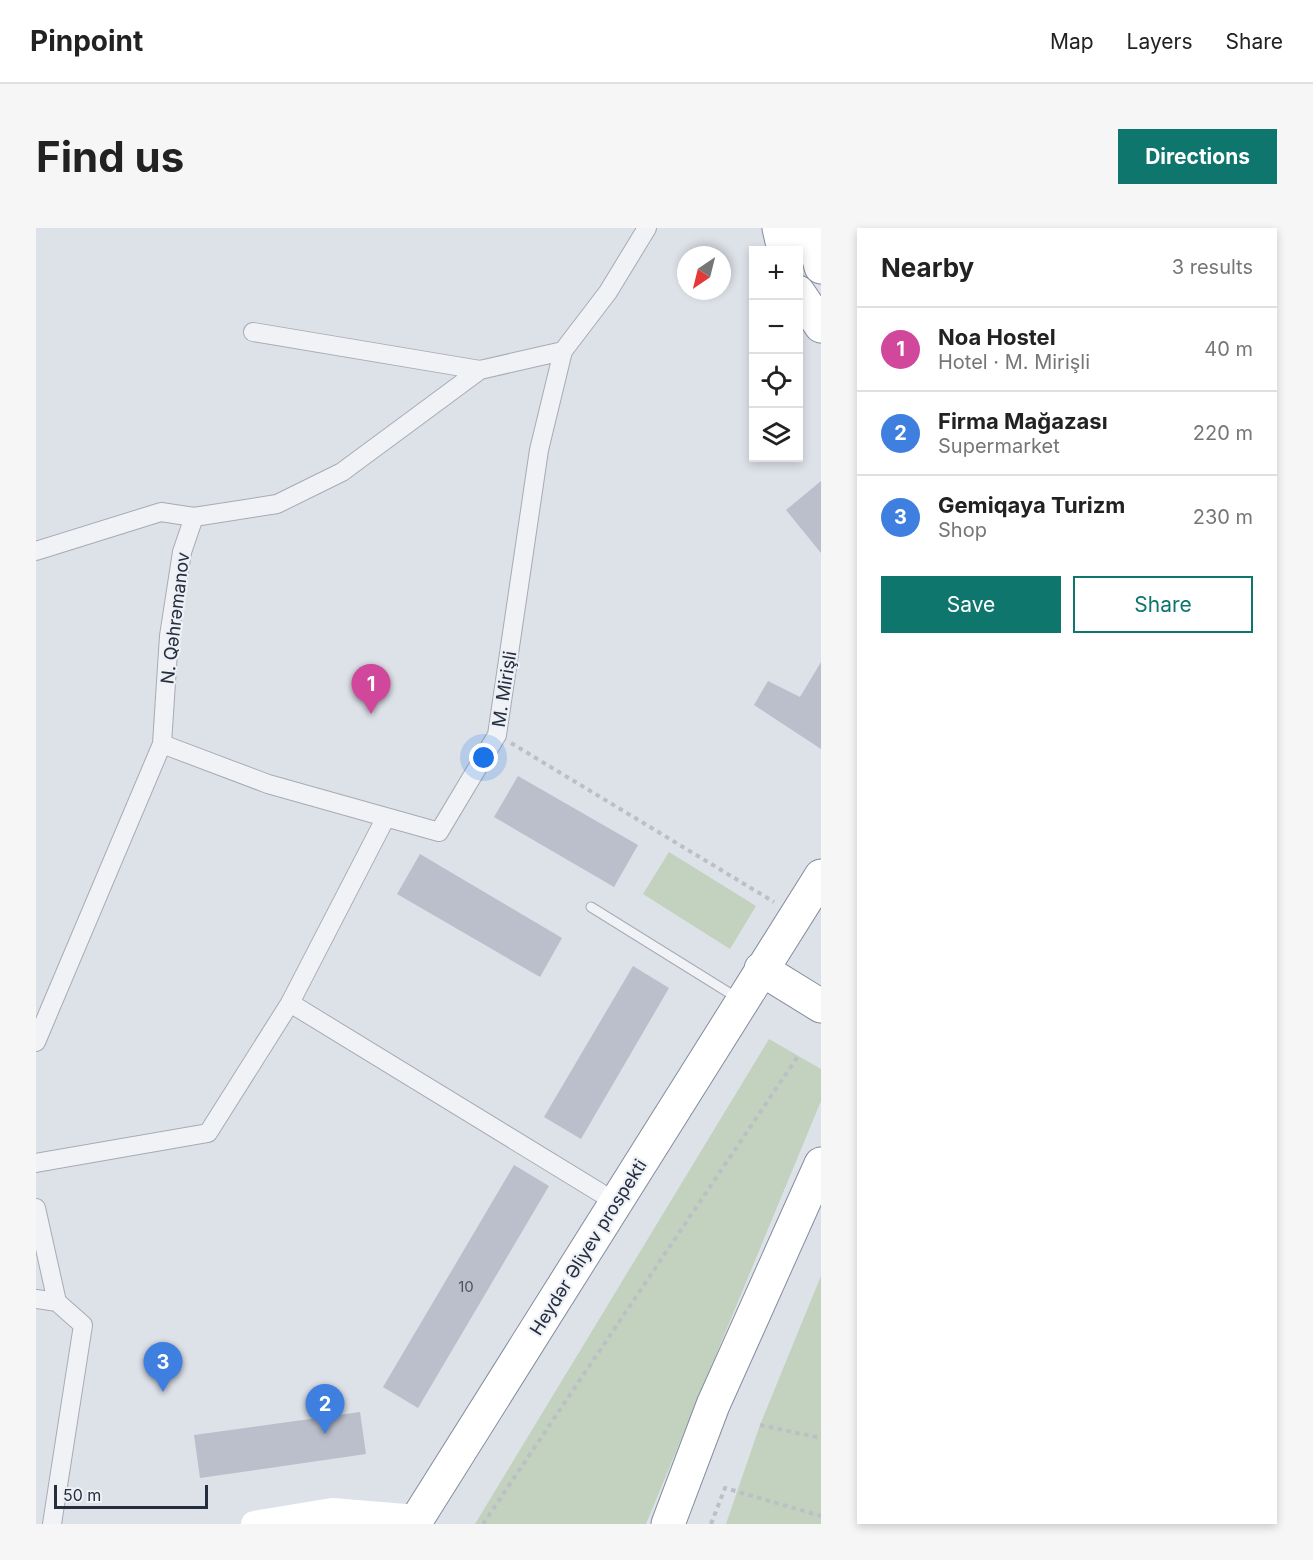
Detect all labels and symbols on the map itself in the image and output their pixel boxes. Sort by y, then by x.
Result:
north arrow [677,246,731,300]
street label: N. Qəhrəmanov [156,551,194,685]
street label: M. Mirişli [488,649,520,729]
pin: 1 [352,664,390,714]
your location [469,743,498,772]
street label: Heydər Əliyev prospekti [525,1155,651,1339]
house number: 10 [458,1277,474,1296]
pin: 3 [144,1342,182,1392]
pin: 2 [306,1384,344,1434]
scale bar [54,1482,208,1510]

